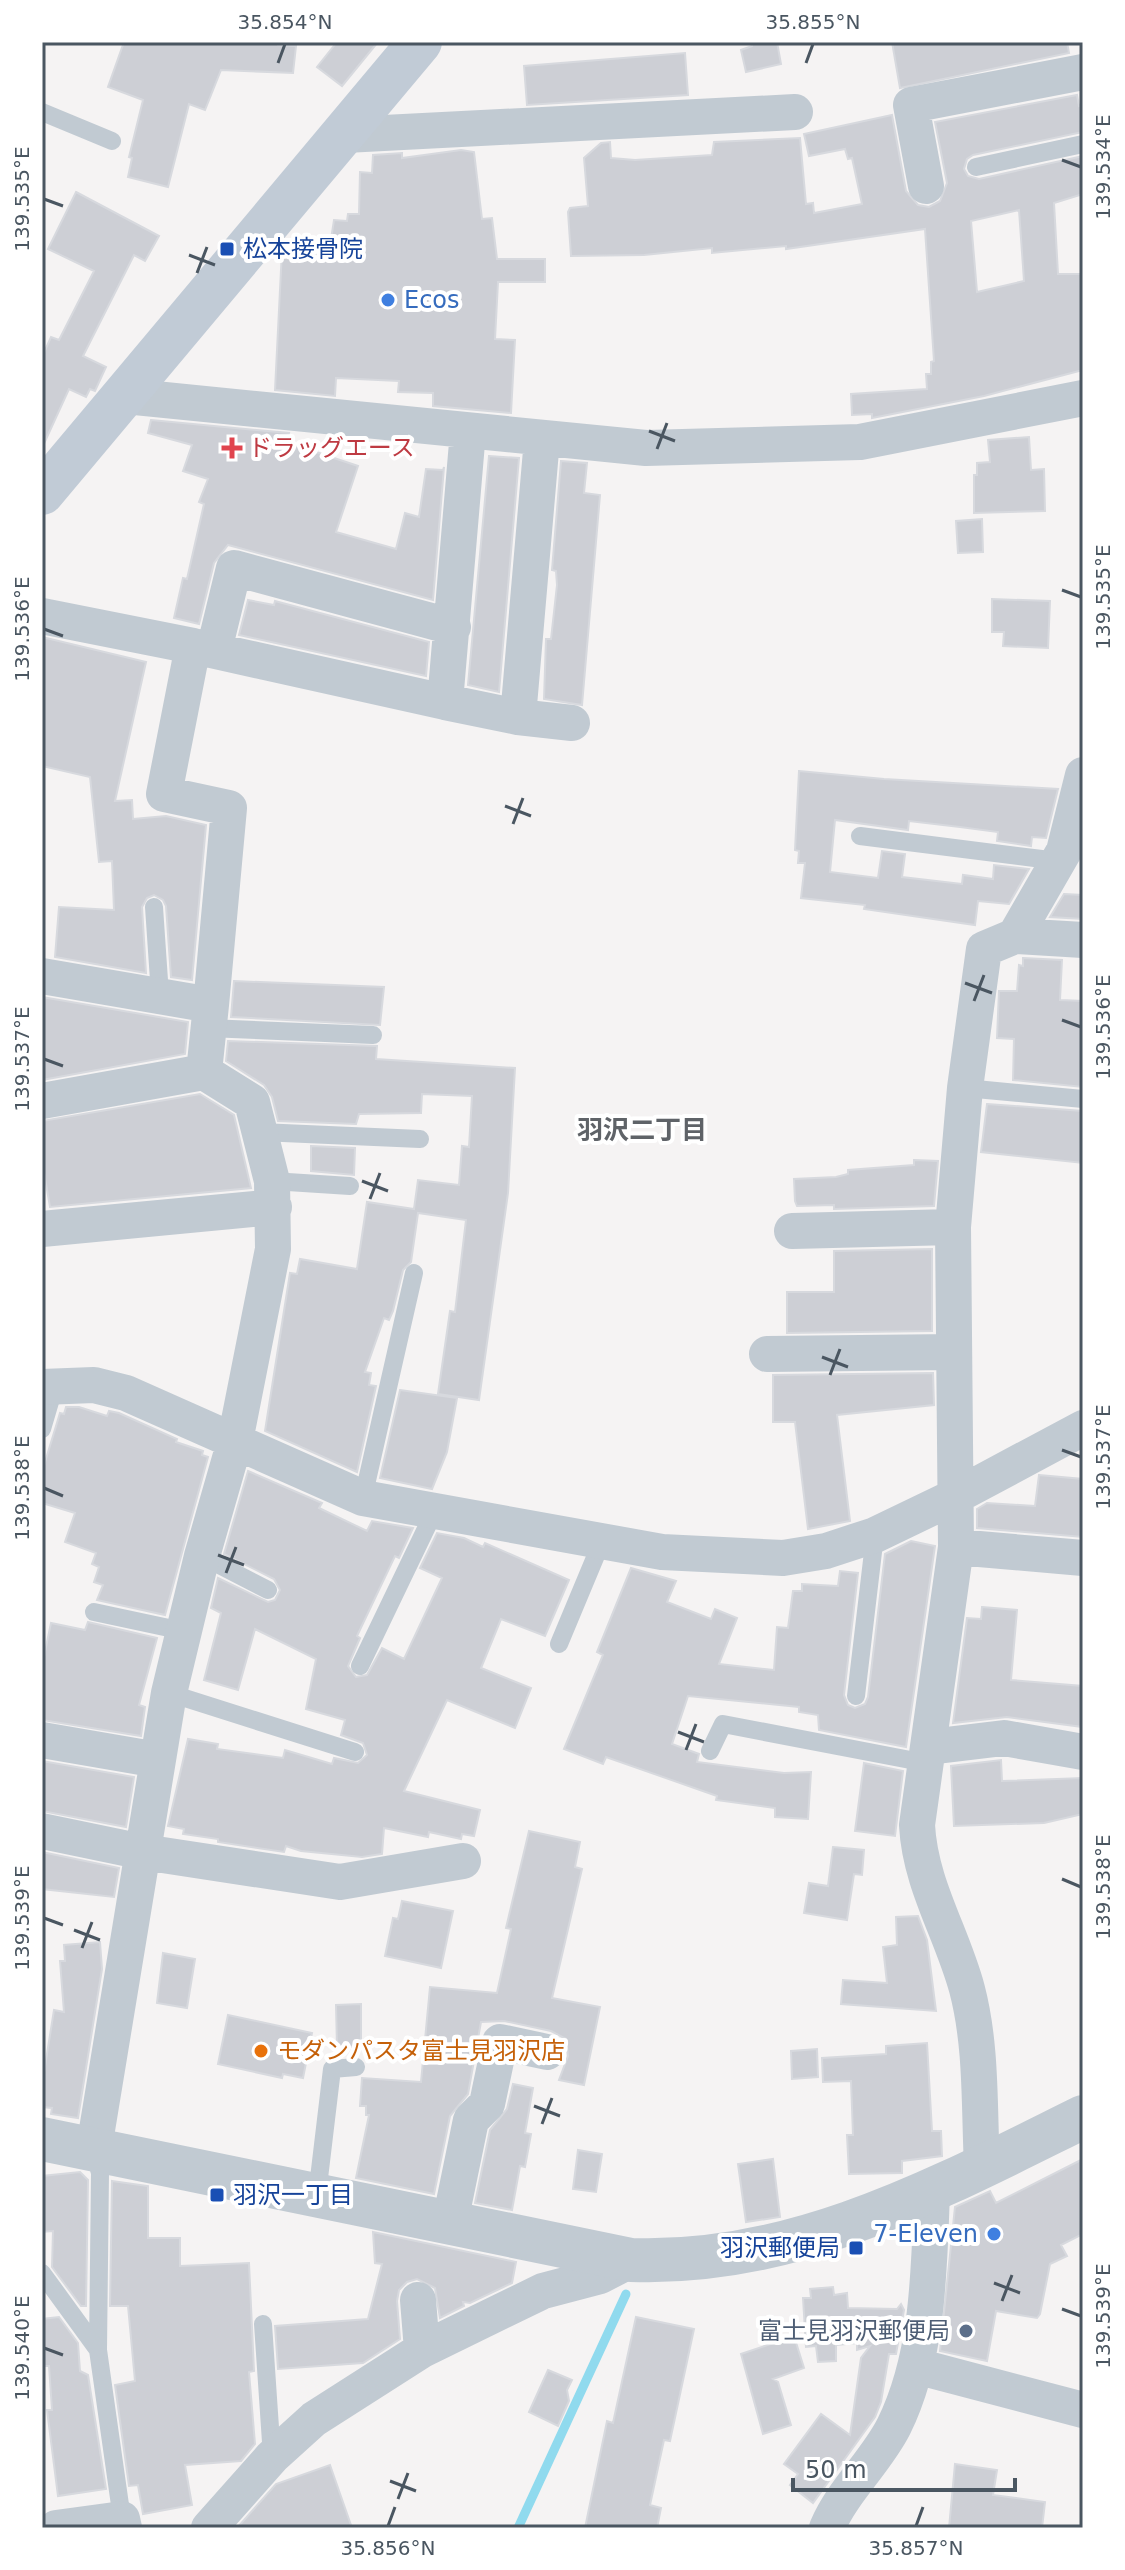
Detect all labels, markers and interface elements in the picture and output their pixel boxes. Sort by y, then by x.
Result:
text: 35.854°N [238,10,332,34]
text: 35.855°N [766,10,860,34]
text: 139.534°E [1091,114,1115,220]
text: 139.535°E [10,146,34,252]
place label: 松本接骨院 [243,235,363,263]
marker: 松本接骨院 [218,240,236,258]
place label: Ecos [404,286,460,314]
marker: Ecos [379,291,397,309]
place label: ドラッグエース [248,434,415,462]
marker: ドラッグエース [223,439,241,457]
text: 139.535°E [1091,544,1115,650]
text: 139.536°E [10,576,34,682]
text: 139.536°E [1091,974,1115,1080]
text: 139.537°E [10,1006,34,1112]
district label: 羽沢二丁目 [577,1115,707,1145]
text: 139.537°E [1091,1404,1115,1510]
text: 139.538°E [10,1435,34,1541]
text: 139.538°E [1091,1834,1115,1940]
text: 139.539°E [10,1865,34,1971]
place label: モダンパスタ富士見羽沢店 [277,2037,565,2065]
marker: モダンパスタ富士見羽沢店 [252,2042,270,2060]
place label: 羽沢一丁目 [233,2181,353,2209]
marker: 羽沢一丁目 [208,2186,226,2204]
place label: 7-Eleven [873,2220,978,2248]
marker: 7-Eleven [985,2225,1003,2243]
place label: 羽沢郵便局 [720,2234,840,2262]
marker: 羽沢郵便局 [847,2239,865,2257]
text: 139.539°E [1091,2263,1115,2369]
text: 139.540°E [10,2295,34,2401]
place label: 富士見羽沢郵便局 [758,2317,950,2345]
marker: 富士見羽沢郵便局 [957,2322,975,2340]
scale bar [793,2442,1015,2492]
text: 50 m [805,2456,867,2484]
text: 35.856°N [341,2536,435,2560]
text: 35.857°N [869,2536,963,2560]

